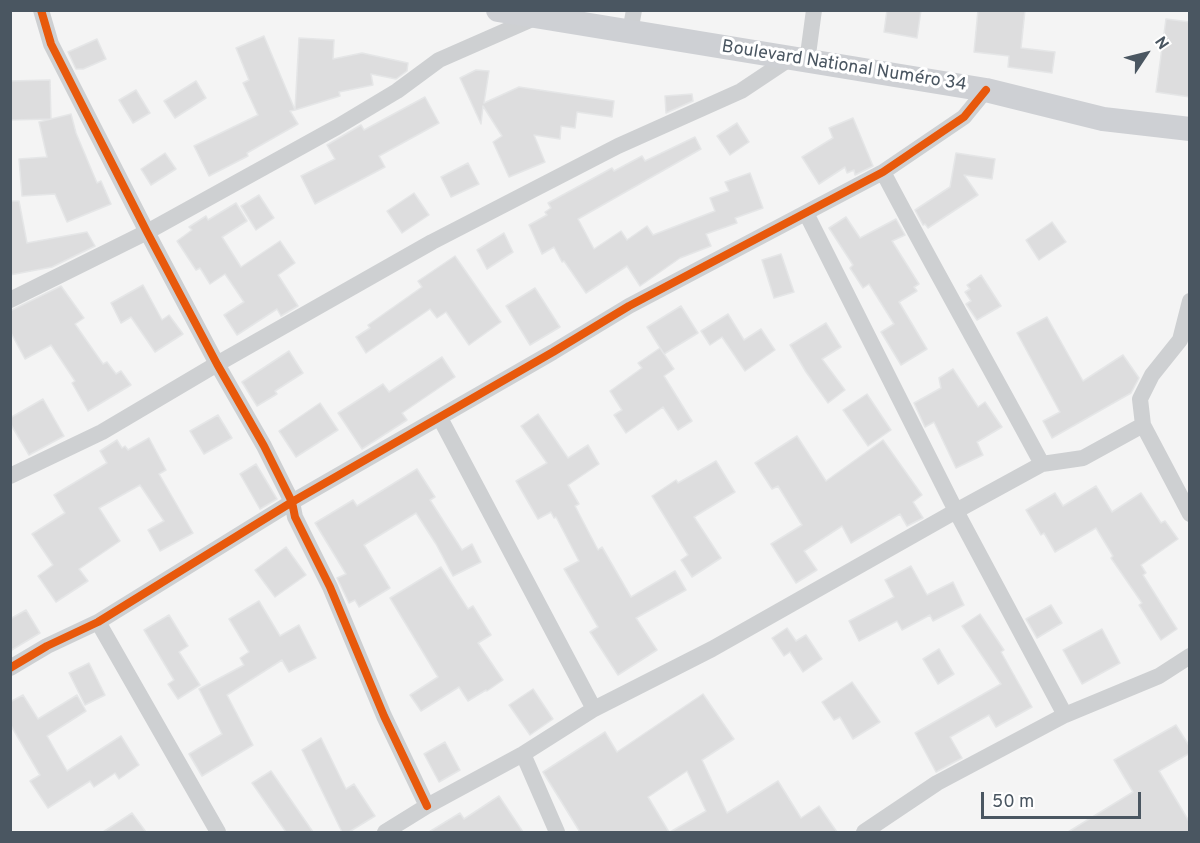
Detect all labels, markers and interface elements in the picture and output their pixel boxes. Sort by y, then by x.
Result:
north arrow [1116,24,1176,84]
text: N [1149,33,1172,54]
street label: Boulevard National Numéro 34 [720,37,968,97]
scale bar [984,780,1144,818]
text: 50 m [992,791,1034,814]

